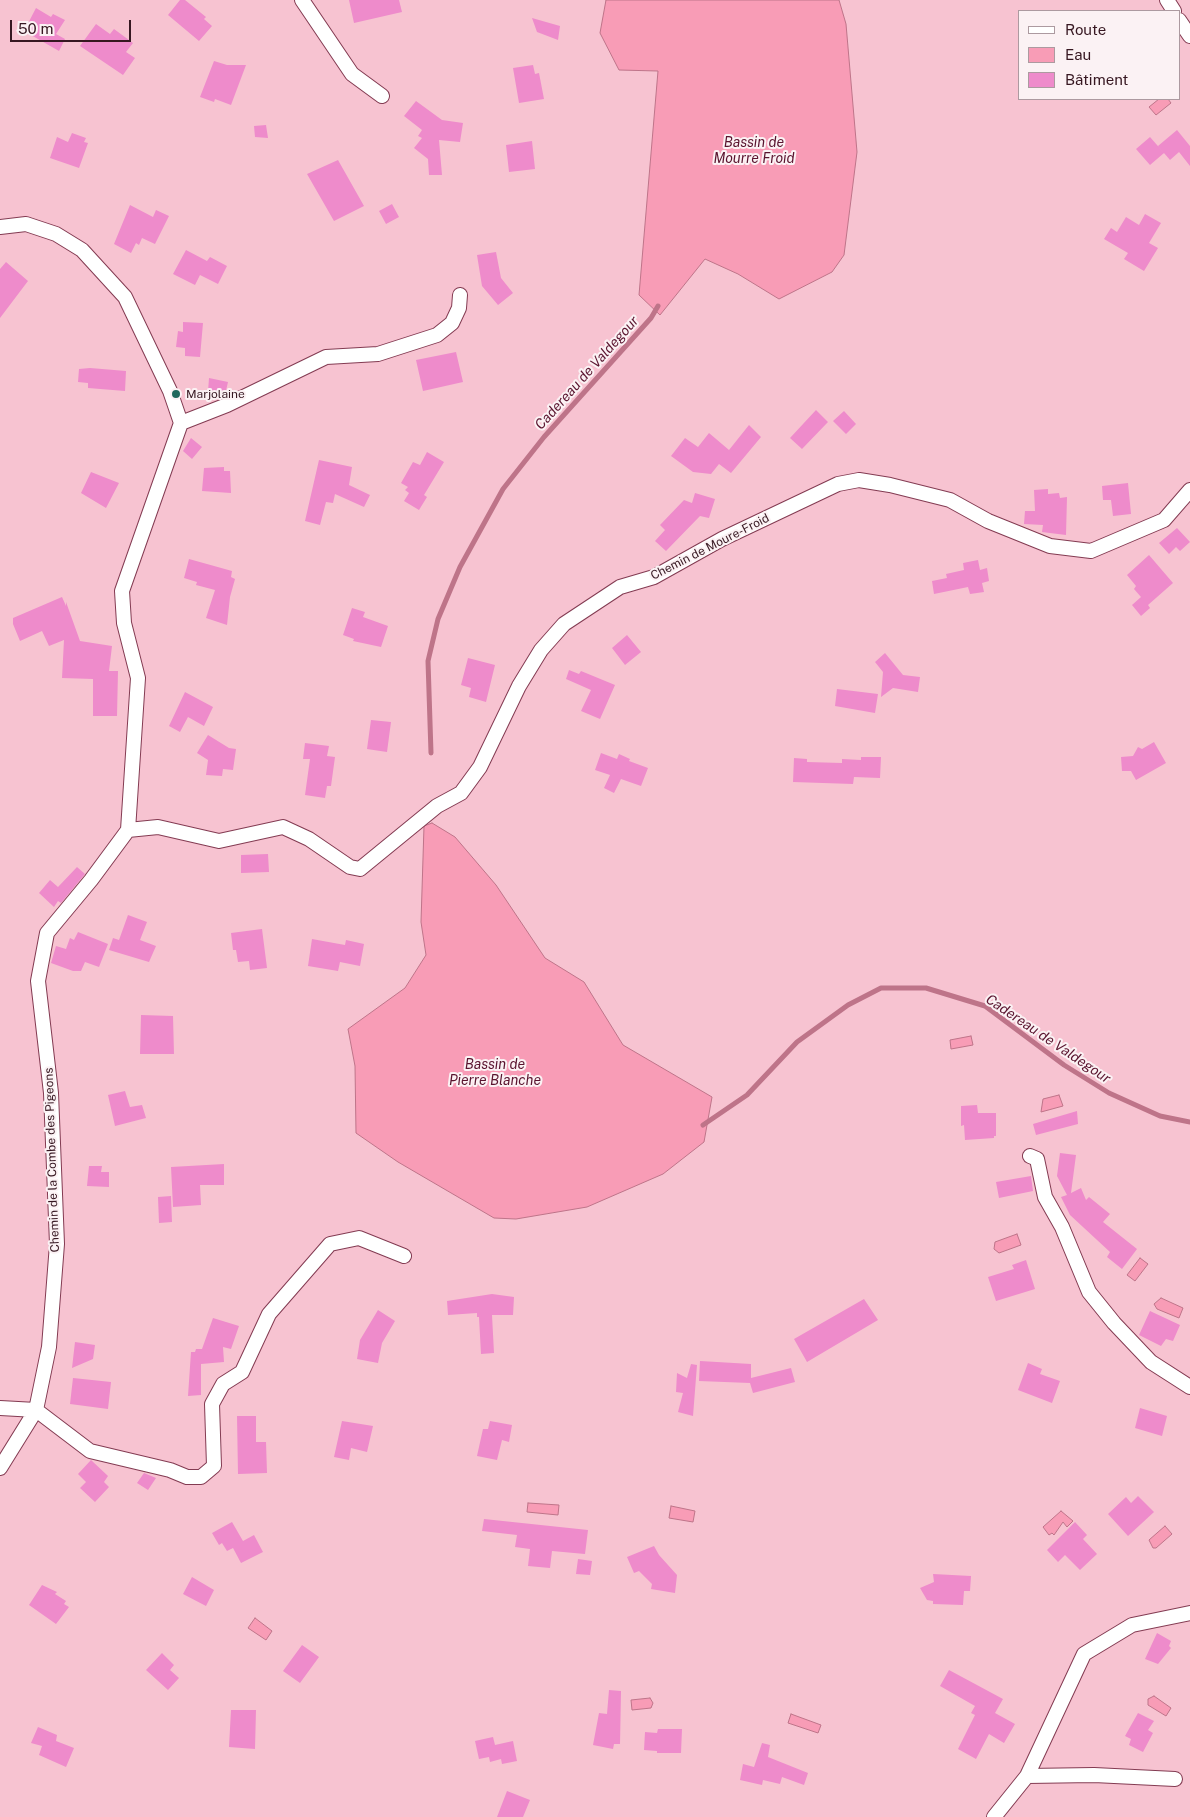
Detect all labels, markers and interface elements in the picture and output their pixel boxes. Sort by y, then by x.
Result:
scale bar [12,10,134,42]
legend [1018,10,1180,100]
text: 50 m [18,20,53,37]
text: Route [1065,21,1106,38]
text: Eau [1065,46,1091,63]
text: Bâtiment [1065,71,1128,88]
water label: Bassin de Mourre Froid [713,135,795,168]
water label: Cadereau de Valdegour [532,313,642,433]
place label: Marjolaine [186,387,245,401]
marker: Marjolaine [170,388,182,400]
street label: Chemin de Moure-Froid [648,511,772,583]
water label: Cadereau de Valdegour [982,991,1114,1087]
water label: Bassin de Pierre Blanche [449,1057,541,1090]
street label: Chemin de la Combe des Pigeons [42,1067,62,1253]

